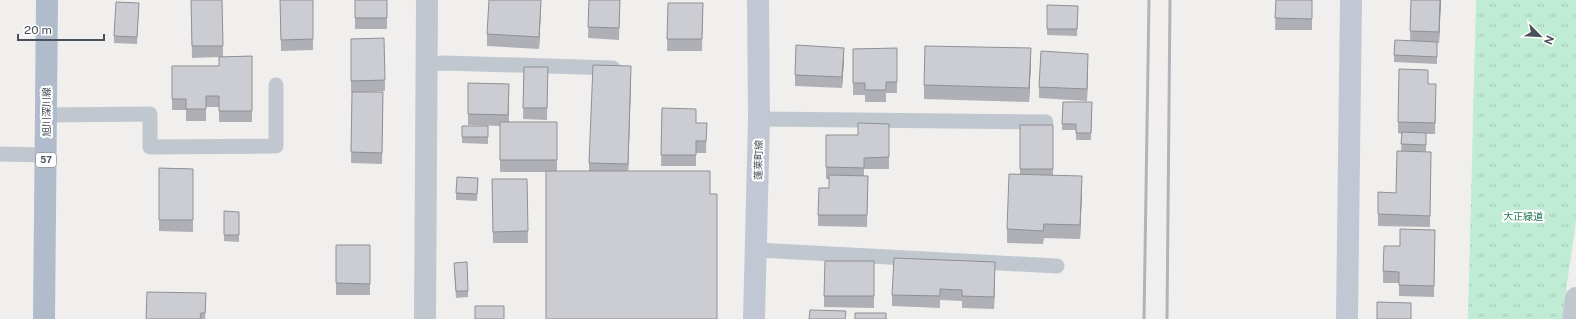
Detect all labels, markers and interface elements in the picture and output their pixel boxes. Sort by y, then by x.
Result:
scale bar [18,16,104,42]
north arrow [1520,16,1560,56]
text: 20 m [24,23,52,37]
text: N [1542,34,1556,46]
street label: 旭川深川線 [40,87,52,137]
street label: 蓬莱町線 [752,140,764,180]
road number: 57 [36,153,56,167]
park label: 大正緑道 [1503,210,1543,222]

